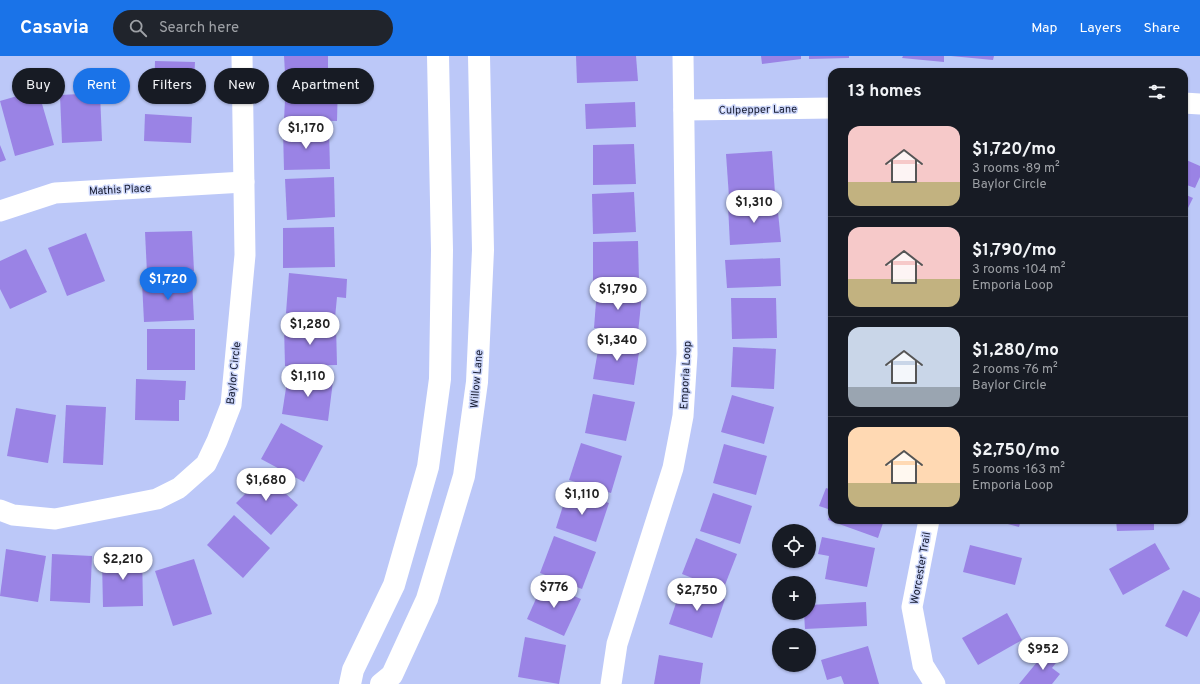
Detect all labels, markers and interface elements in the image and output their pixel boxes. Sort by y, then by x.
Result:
search box [113,10,393,46]
text: Casavia [20,16,89,40]
icon: search [127,17,149,39]
text: Search here [159,19,239,38]
text: Map [1031,20,1057,37]
text: Layers [1079,20,1121,37]
text: Share [1143,20,1180,37]
chip: Buy [12,68,65,104]
chip: Rent [73,68,130,104]
chip: Filters [138,68,206,104]
chip: New [214,68,269,104]
chip: Apartment [277,68,374,104]
text: 13 homes [848,81,922,103]
icon: filters [1146,81,1168,103]
street label: Culpepper Lane [719,102,797,118]
pin: $1,170 [273,116,339,150]
text: $1,170 [287,121,325,137]
text: $1,720/mo [972,139,1056,161]
icon: home [880,142,928,190]
text: 3 rooms · 89 m² [972,161,1060,177]
text: Baylor Circle [972,177,1046,193]
street label: Mathis Place [89,181,151,199]
pin: $1,310 [721,190,787,224]
text: $1,310 [735,195,773,211]
text: $1,790/mo [972,240,1056,262]
icon: home [880,243,928,291]
text: 3 rooms · 104 m² [972,262,1066,278]
pin: $1,720 [135,267,201,301]
text: $1,720 [149,272,187,288]
pin: $1,790 [585,277,651,311]
text: Emporia Loop [972,278,1053,294]
text: $1,790 [599,282,637,298]
pin: $1,280 [277,312,343,346]
text: $1,280 [290,317,330,333]
pin: $1,340 [584,328,650,362]
text: $1,340 [596,333,638,349]
street label: Emporia Loop [677,340,695,410]
text: $1,280/mo [972,340,1059,362]
street label: Baylor Circle [224,341,244,405]
icon: home [880,343,928,391]
street label: Willow Lane [467,349,487,409]
text: 2 rooms · 76 m² [972,362,1058,378]
pin: $1,110 [275,364,341,398]
text: $1,110 [290,369,326,385]
text: Baylor Circle [972,378,1046,394]
text: $2,750/mo [972,440,1060,462]
icon: home [880,443,928,491]
text: 5 rooms · 163 m² [972,462,1065,478]
pin: $1,680 [233,468,299,502]
text: $1,680 [246,473,286,489]
text: Emporia Loop [972,478,1053,494]
pin: $1,110 [549,482,615,516]
text: $1,110 [564,487,600,503]
map controls [772,524,816,672]
button: locate [772,524,816,568]
street label: Worcester Trail [908,531,934,605]
pin: $2,210 [90,547,156,581]
text: $2,210 [103,552,143,568]
pin: $776 [530,575,578,609]
button: + [772,576,816,620]
pin: $2,750 [664,578,730,612]
text: $776 [539,580,569,596]
text: $2,750 [676,583,718,599]
button: − [772,628,816,672]
pin: $952 [1019,637,1067,671]
text: $952 [1027,642,1059,658]

